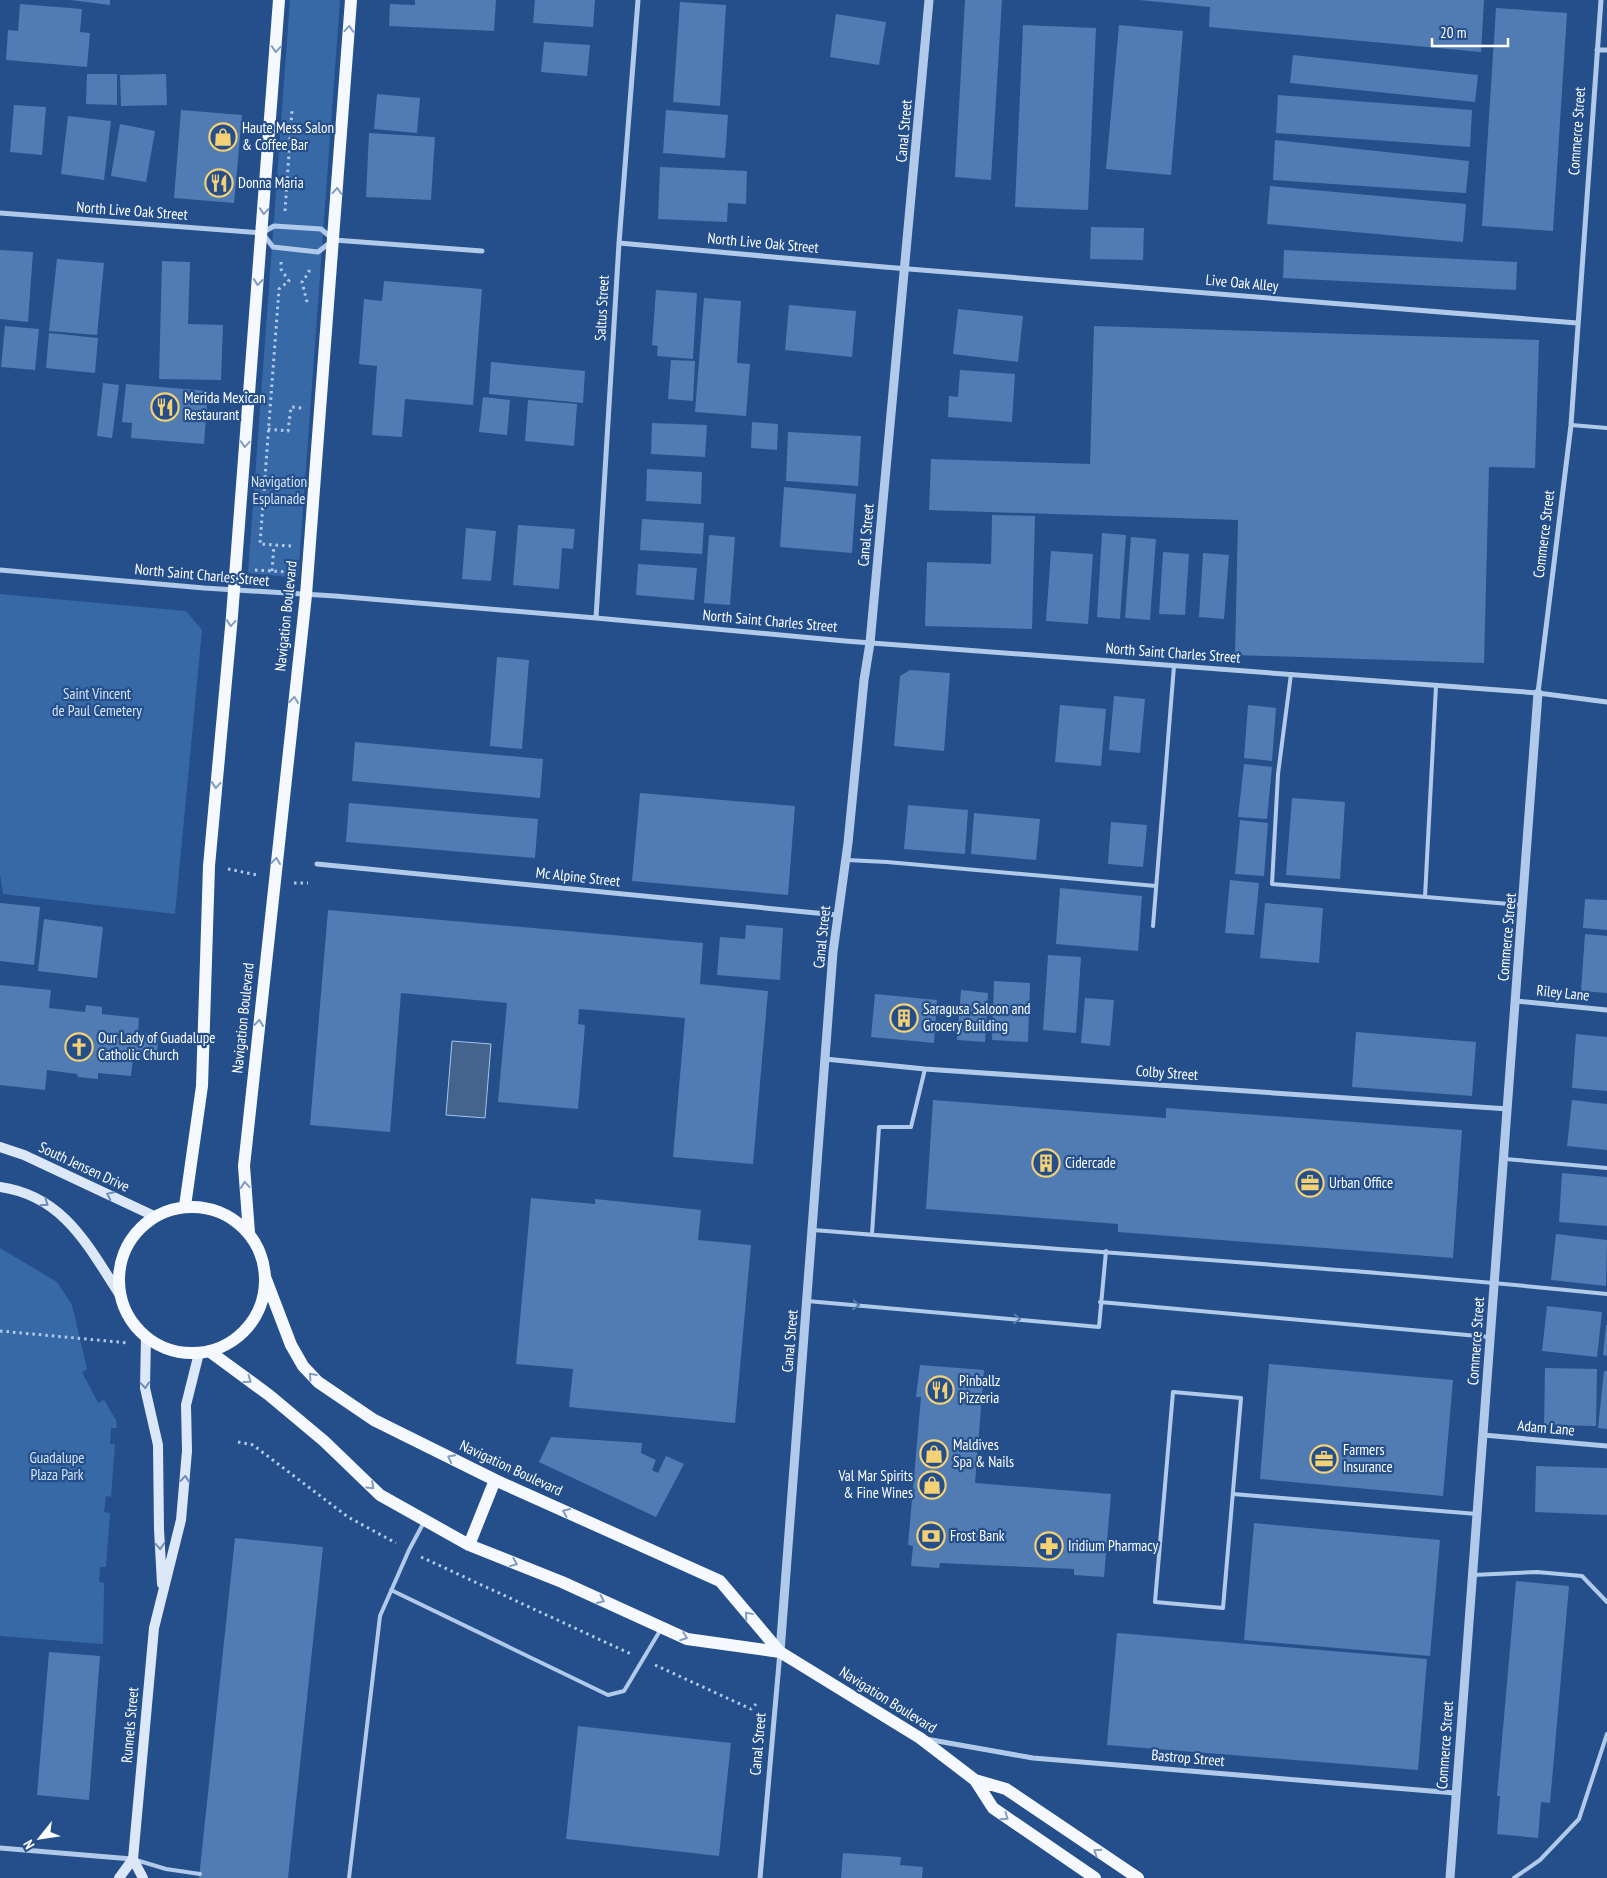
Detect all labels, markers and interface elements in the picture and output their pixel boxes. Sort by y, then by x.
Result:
scale bar [1432,15,1508,47]
text: 20 m [1440,23,1466,42]
one-way arrow [344,25,355,33]
one-way arrow [270,45,281,53]
street label: Commerce Street [1564,86,1589,176]
street label: Canal Street [891,99,916,163]
place label: Haute Mess Salon & Coffee Bar [242,118,334,154]
shop icon: Haute Mess Salon & Coffee Bar [208,122,238,152]
restaurant icon: Donna Maria [204,168,234,198]
place label: Donna Maria [238,173,304,192]
one-way arrow [332,187,343,195]
street label: North Live Oak Street [76,197,188,224]
one-way arrow [258,207,269,215]
street label: North Live Oak Street [707,228,819,257]
street label: Live Oak Alley [1205,270,1279,295]
street label: Saltus Street [590,275,613,341]
one-way arrow [253,278,264,286]
place label: Merida Mexican Restaurant [184,388,266,424]
restaurant icon: Merida Mexican Restaurant [150,392,180,422]
one-way arrow [240,440,251,448]
park label: Navigation Esplanade [251,472,307,508]
street label: Commerce Street [1529,489,1558,579]
street label: Canal Street [853,503,878,567]
street label: North Saint Charles Street [134,559,270,590]
street label: Navigation Boulevard [270,560,301,672]
street label: North Saint Charles Street [702,605,838,636]
one-way arrow [226,619,237,627]
street label: North Saint Charles Street [1105,638,1241,667]
park label: Saint Vincent de Paul Cemetery [52,684,142,720]
one-way arrow [288,696,299,704]
one-way arrow [211,781,222,789]
one-way arrow [270,857,281,865]
street label: Mc Alpine Street [535,863,621,890]
street label: Commerce Street [1493,892,1520,982]
street label: Canal Street [809,905,834,969]
street label: Navigation Boulevard [227,962,258,1074]
street label: Riley Lane [1536,980,1590,1005]
place label: Saragusa Saloon and Grocery Building [923,999,1031,1035]
building icon: Saragusa Saloon and Grocery Building [889,1003,919,1033]
one-way arrow [253,1019,264,1027]
place label: Our Lady of Guadalupe Catholic Church [98,1028,215,1064]
church icon: Our Lady of Guadalupe Catholic Church [64,1032,94,1062]
street label: Colby Street [1135,1061,1199,1084]
street label: South Jensen Drive [36,1137,133,1196]
building icon: Cidercade [1031,1148,1061,1178]
place label: Cidercade [1065,1153,1116,1172]
office icon: Urban Office [1295,1168,1325,1198]
place label: Urban Office [1329,1173,1393,1192]
one-way arrow [240,1180,251,1188]
one-way arrow [106,1191,115,1201]
one-way arrow [40,1196,49,1206]
street label: Commerce Street [1463,1296,1488,1386]
one-way arrow [852,1299,860,1310]
street label: Canal Street [777,1309,802,1373]
one-way arrow [1014,1314,1022,1325]
place label: Pinballz Pizzeria [959,1371,1001,1407]
one-way arrow [309,1372,318,1381]
one-way arrow [242,1374,252,1383]
restaurant icon: Pinballz Pizzeria [925,1375,955,1405]
one-way arrow [140,1381,151,1389]
street label: Adam Lane [1517,1416,1575,1439]
street label: Navigation Boulevard [457,1435,566,1500]
place label: Maldives Spa & Nails [953,1435,1014,1471]
shop icon: Maldives Spa & Nails [919,1439,949,1469]
place label: Farmers Insurance [1343,1440,1393,1476]
office icon: Farmers Insurance [1309,1444,1339,1474]
park label: Guadalupe Plaza Park [29,1448,85,1484]
one-way arrow [447,1454,456,1464]
place label: Val Mar Spirits & Fine Wines [837,1466,913,1502]
shop icon: Val Mar Spirits & Fine Wines [917,1470,947,1500]
one-way arrow [179,1475,190,1483]
one-way arrow [366,1480,375,1489]
one-way arrow [562,1507,571,1518]
bank icon: Frost Bank [916,1521,946,1551]
place label: Frost Bank [950,1526,1005,1545]
pharmacy icon: Iridium Pharmacy [1034,1531,1064,1561]
place label: Iridium Pharmacy [1068,1536,1158,1555]
one-way arrow [154,1542,165,1550]
one-way arrow [509,1557,517,1567]
one-way arrow [596,1594,605,1604]
one-way arrow [745,1611,754,1620]
one-way arrow [680,1631,688,1641]
street label: Navigation Boulevard [836,1662,940,1737]
street label: Runnels Street [117,1686,142,1764]
street label: Commerce Street [1432,1700,1457,1790]
street label: Canal Street [745,1712,770,1776]
street label: Bastrop Street [1151,1745,1226,1770]
one-way arrow [999,1811,1009,1820]
north arrow [15,1813,65,1863]
text: N [19,1837,38,1852]
one-way arrow [1093,1848,1102,1858]

